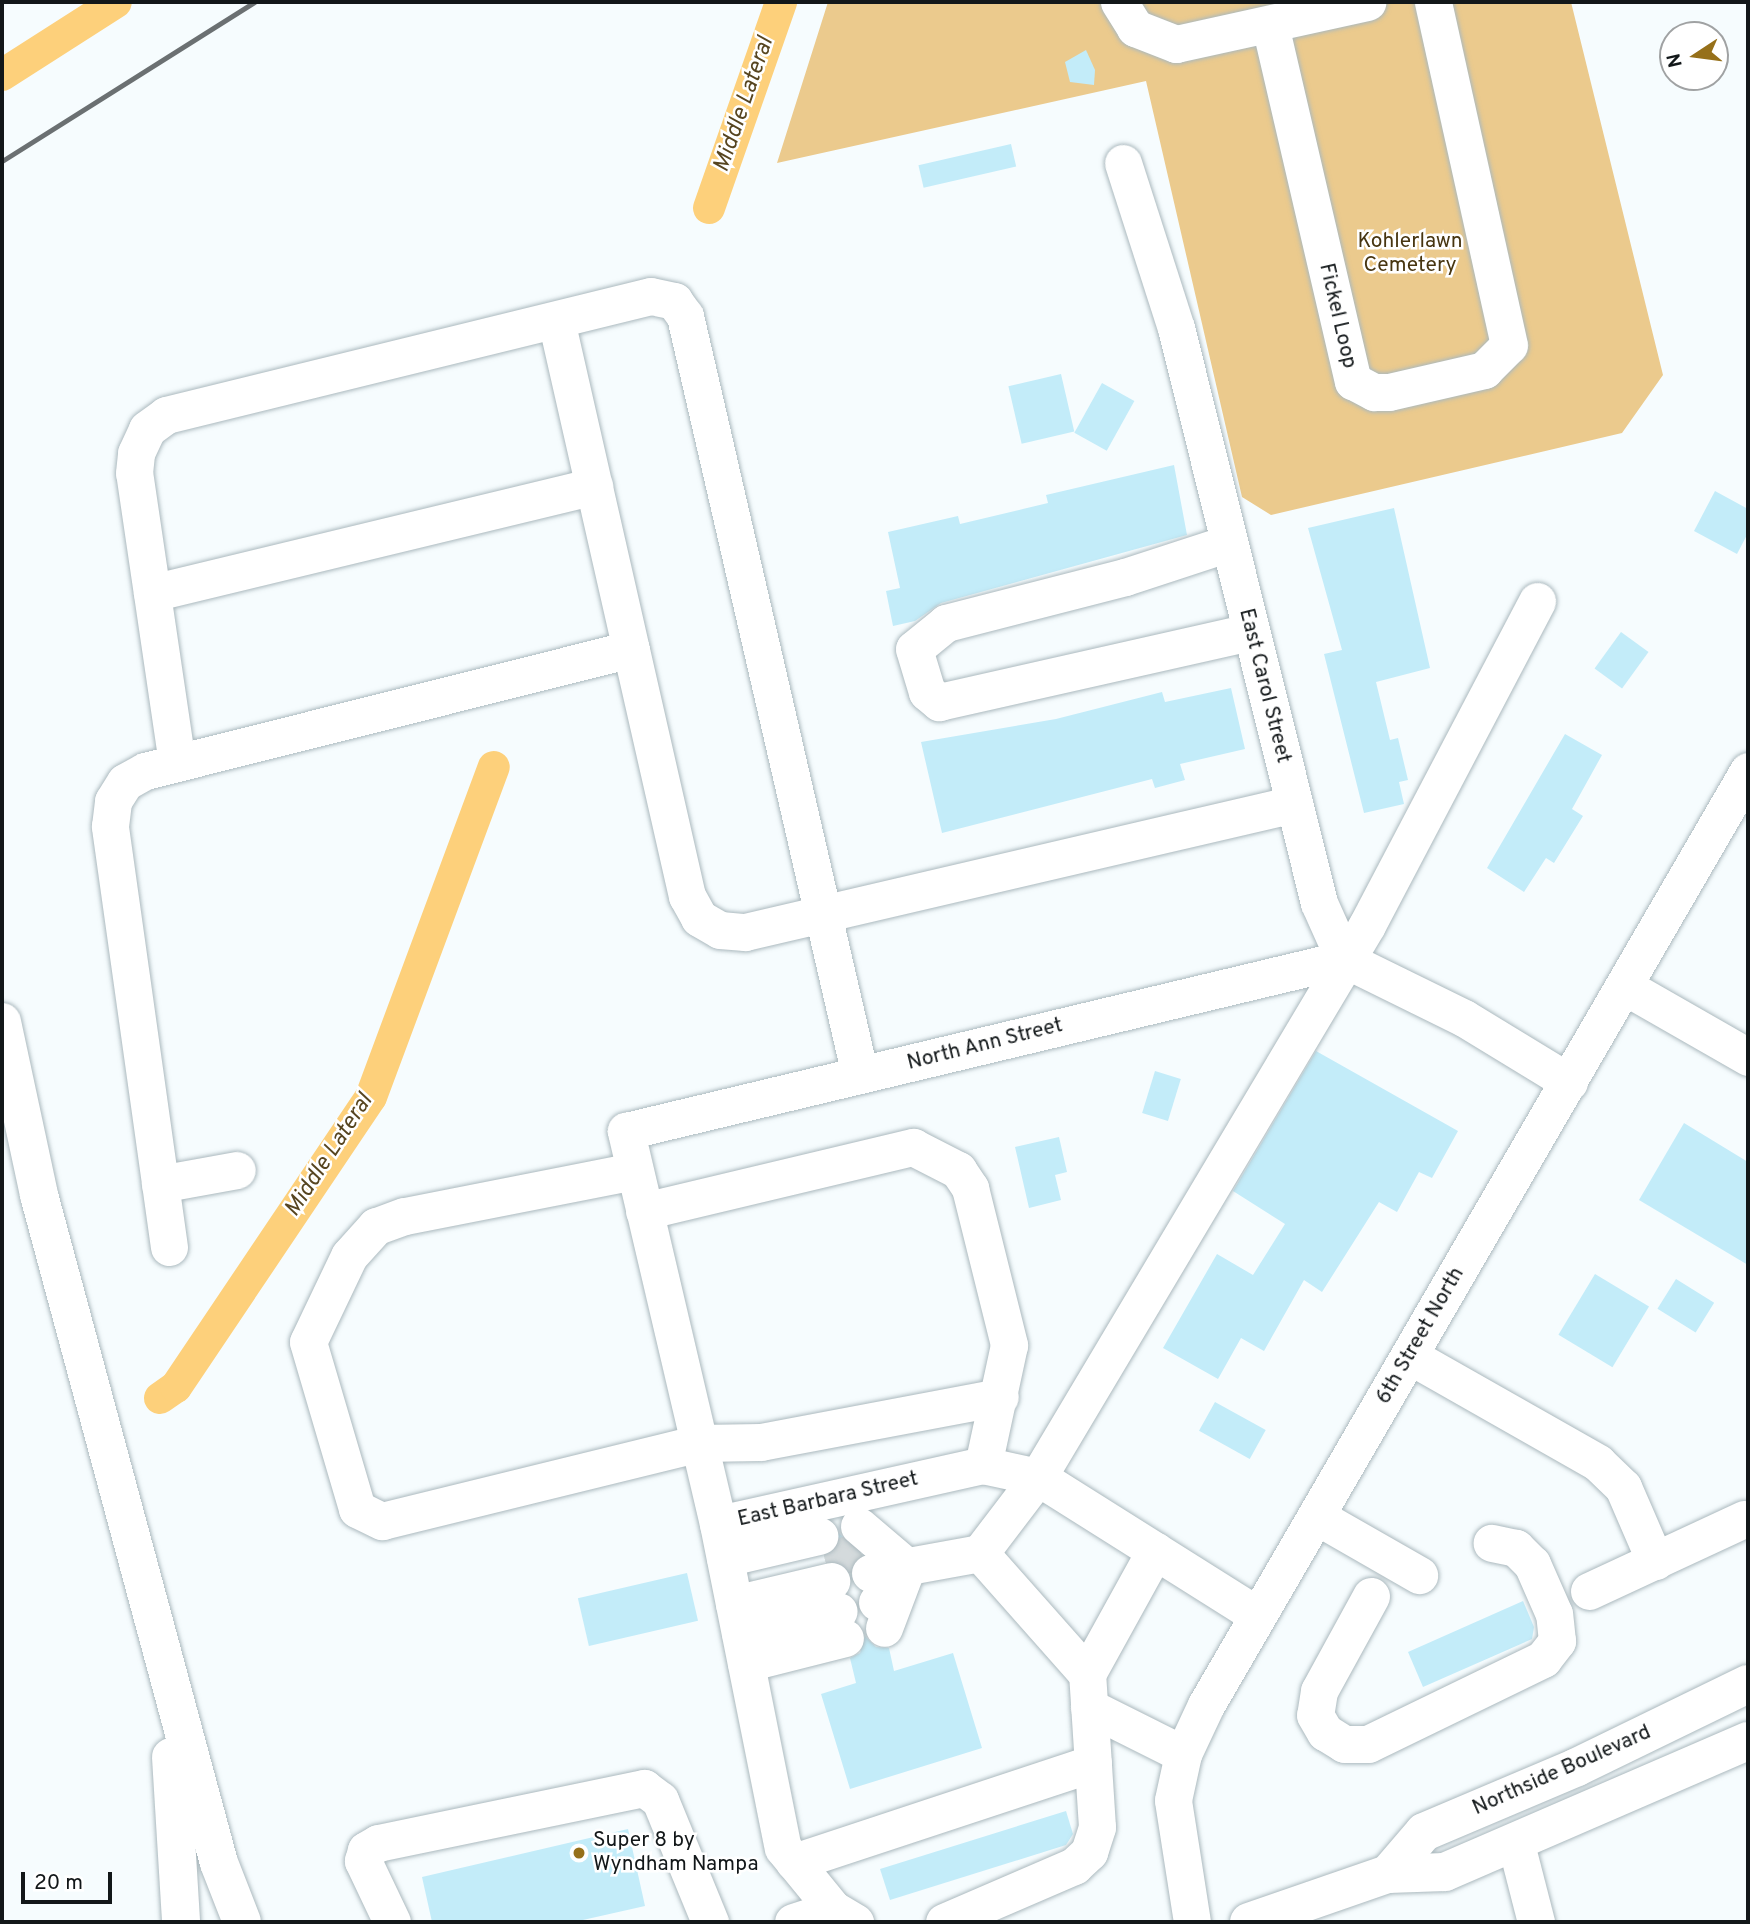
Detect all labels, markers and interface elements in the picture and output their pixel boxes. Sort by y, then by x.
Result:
north arrow [1659,21,1729,91]
water label: Middle Lateral [709,34,781,176]
text: N [1662,51,1689,70]
park label: Kohlerlawn Cemetery [1357,229,1463,279]
street label: Fickel Loop [1313,261,1361,371]
street label: East Carol Street [1233,606,1295,766]
street label: North Ann Street [904,1013,1066,1077]
water label: Middle Lateral [280,1089,380,1223]
street label: 6th Street North [1372,1263,1470,1409]
street label: East Barbara Street [735,1467,921,1533]
street label: Northside Boulevard [1469,1720,1655,1822]
place label: Super 8 by Wyndham Nampa [593,1828,758,1878]
marker: Super 8 by Wyndham Nampa [571,1845,587,1861]
scale bar [24,1857,116,1901]
text: 20 m [34,1870,83,1897]

